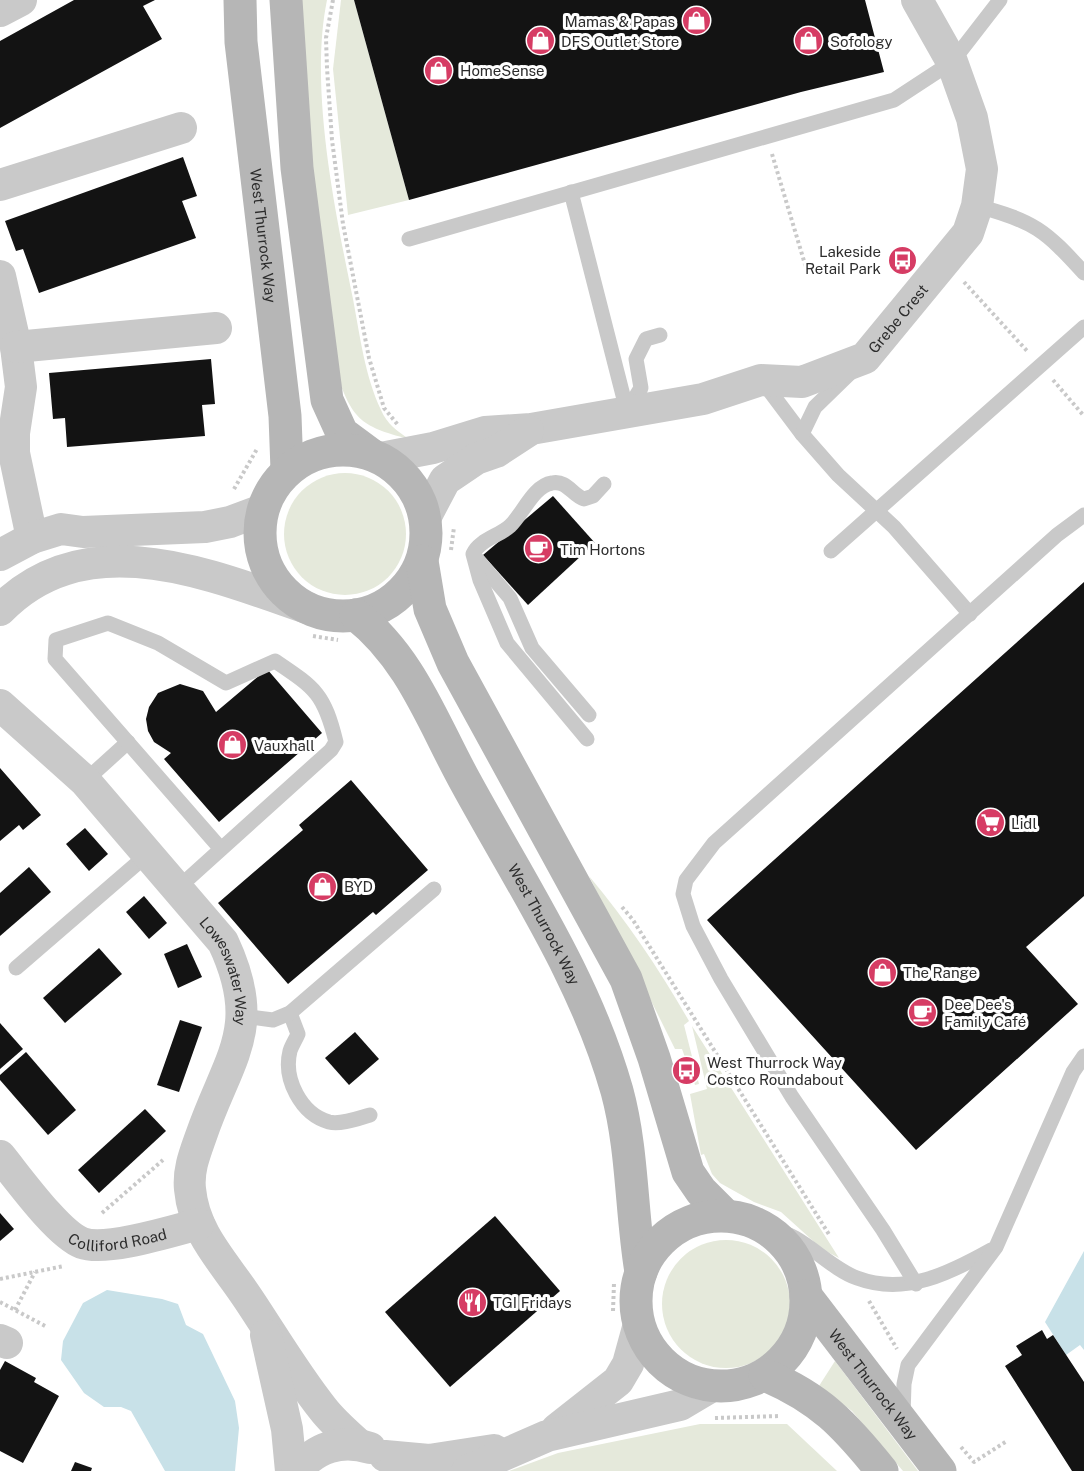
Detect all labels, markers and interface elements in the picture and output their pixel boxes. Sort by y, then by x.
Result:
shop icon: Mamas & Papas [680,5,712,37]
place label: Mamas & Papas [565,13,675,30]
shop icon: DFS Outlet Store [524,25,556,57]
shop icon: Sofology [793,25,825,57]
place label: DFS Outlet Store [561,33,679,50]
place label: Sofology [830,33,893,50]
shop icon: HomeSense [423,54,455,86]
place label: HomeSense [460,62,545,79]
street label: West Thurrock Way [247,168,280,304]
place label: Lakeside Retail Park [805,243,881,277]
bus stop icon: Lakeside Retail Park [886,244,918,276]
street label: Grebe Crest [864,280,931,356]
cafe icon: Tim Hortons [523,533,555,565]
place label: Tim Hortons [560,541,645,558]
shop icon: Vauxhall [217,729,249,761]
place label: Vauxhall [254,737,315,754]
supermarket icon: Lidl [974,807,1006,839]
place label: Lidl [1011,815,1037,832]
street label: West Thurrock Way [505,861,584,987]
shop icon: BYD [307,870,339,902]
place label: BYD [344,878,373,895]
street label: Loweswater Way [197,913,250,1026]
shop icon: The Range [866,956,898,988]
place label: The Range [903,964,977,981]
place label: Dee Dee's Family Café [944,996,1026,1030]
cafe icon: Dee Dee's Family Café [907,997,939,1029]
place label: West Thurrock Way Costco Roundabout [707,1054,844,1088]
bus stop icon: West Thurrock Way Costco Roundabout [670,1055,702,1087]
street label: Colliford Road [65,1225,168,1254]
restaurant icon: TGI Fridays [456,1286,488,1318]
place label: TGI Fridays [493,1294,572,1311]
street label: West Thurrock Way [826,1325,921,1443]

